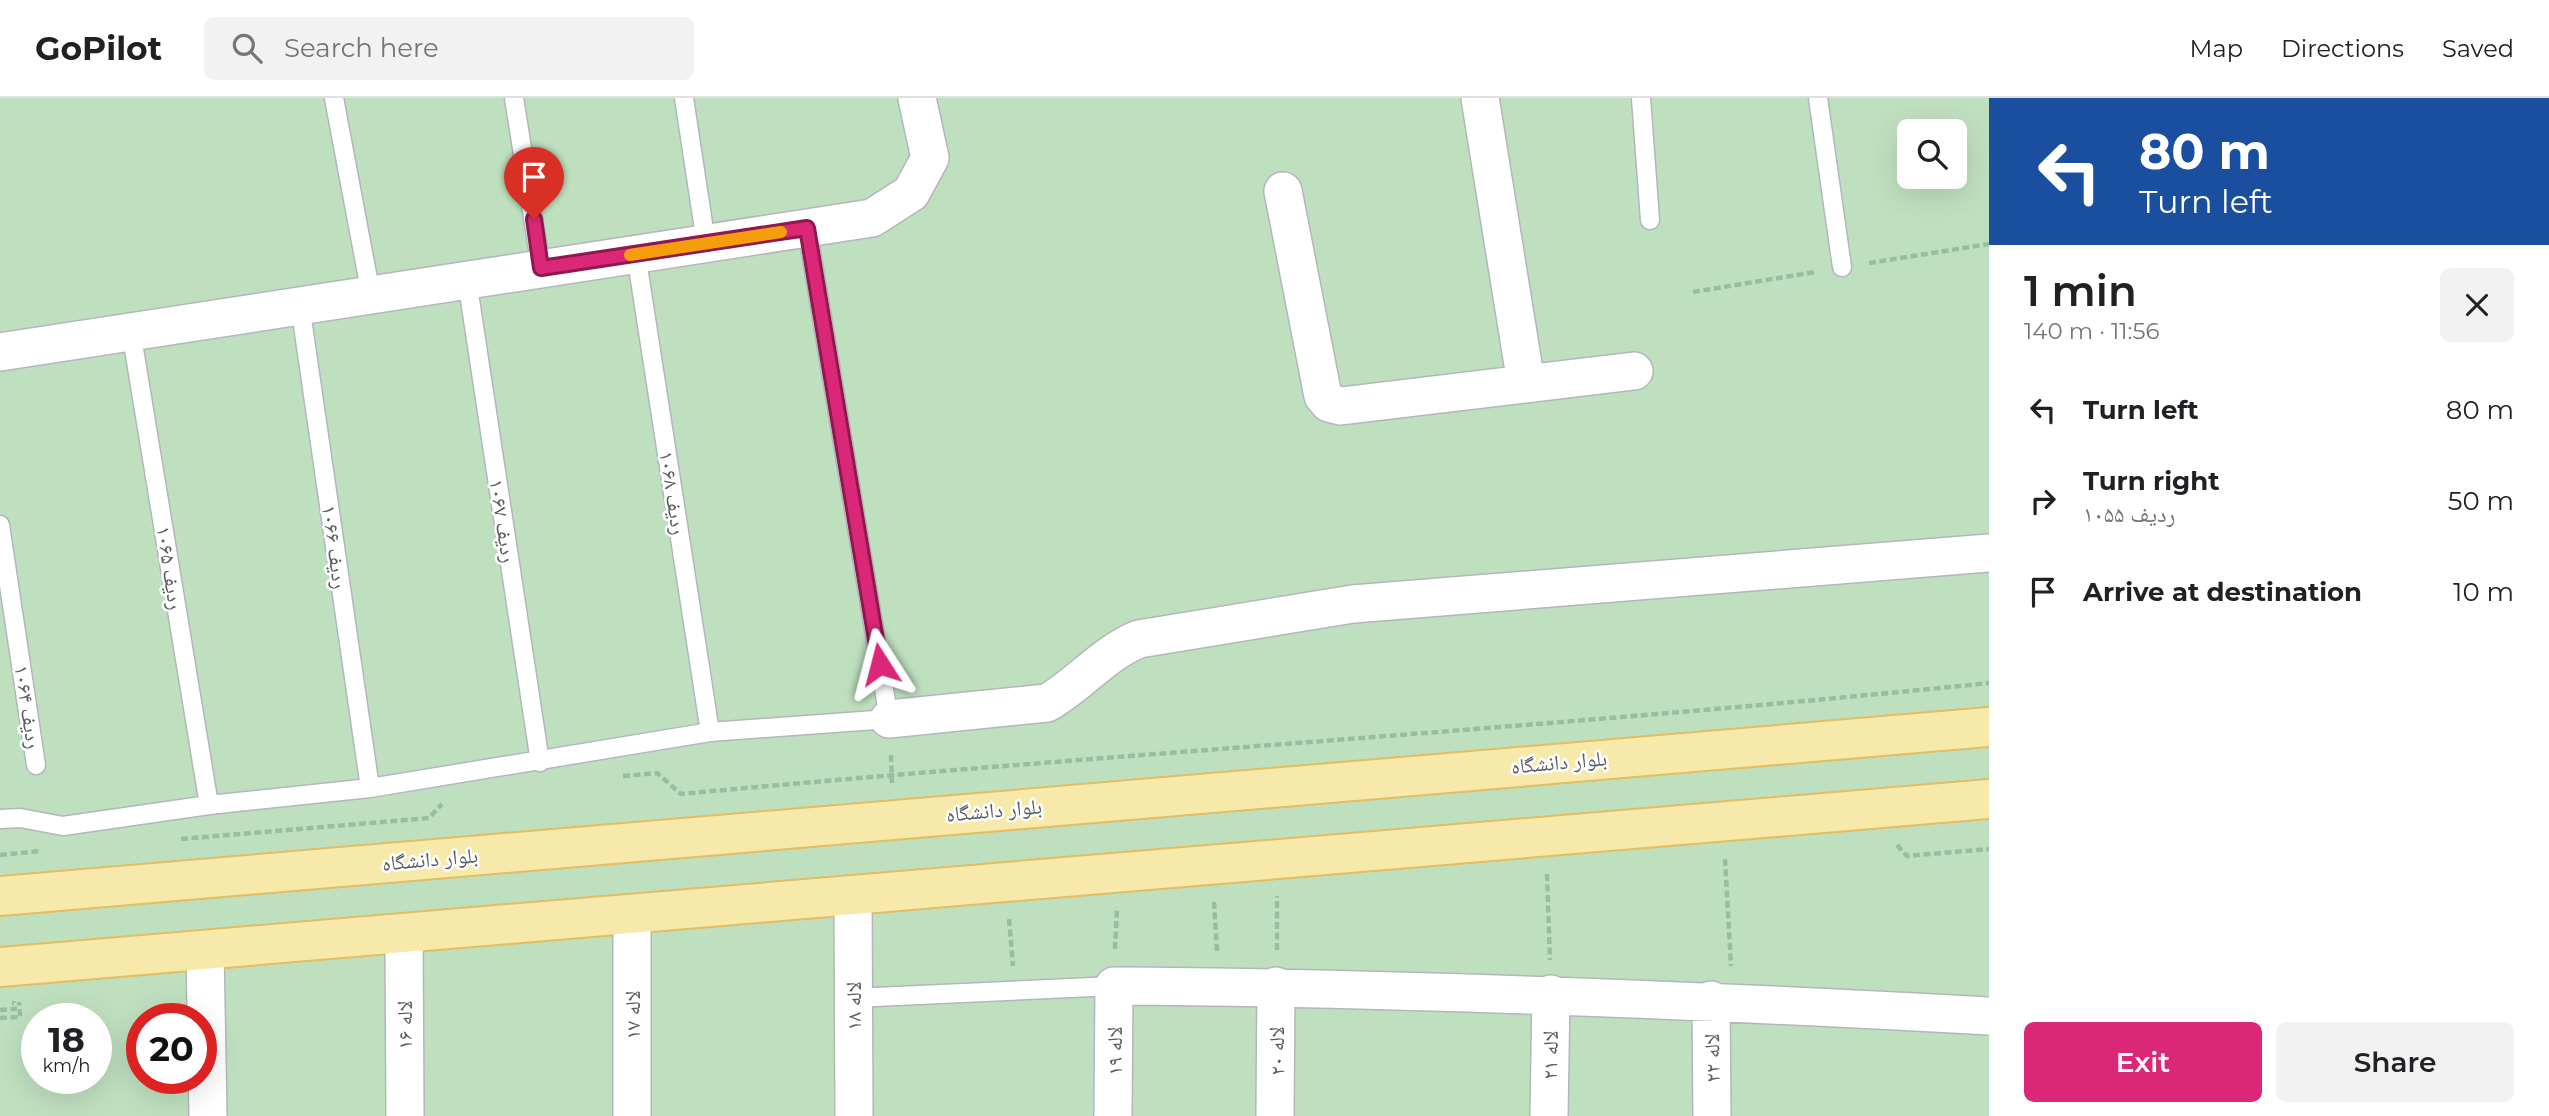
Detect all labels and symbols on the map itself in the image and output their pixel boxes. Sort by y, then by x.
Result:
pin [504,147,564,219]
street label: ردیف ۱۰۶۸ [654,449,692,537]
street label: ردیف ۱۰۶۷ [484,477,522,565]
street label: ردیف ۱۰۶۶ [317,503,353,591]
street label: ردیف ۱۰۶۵ [151,524,189,612]
position arrow [843,627,917,701]
street label: ردیف ۱۰۶۴ [9,663,47,751]
street label: بلوار دانشگاه [1510,745,1608,779]
street label: بلوار دانشگاه [945,793,1043,827]
street label: بلوار دانشگاه [381,842,479,876]
street label: لاله ۱۸ [841,981,866,1031]
street label: لاله ۱۷ [620,990,645,1040]
street label: لاله ۱۶ [392,1000,417,1050]
speed limit sign: 20 [126,1003,217,1094]
street label: لاله ۱۹ [1102,1026,1127,1076]
street label: لاله ۲۰ [1264,1026,1289,1076]
street label: لاله ۲۱ [1537,1030,1563,1080]
street label: لاله ۲۲ [1699,1033,1725,1083]

